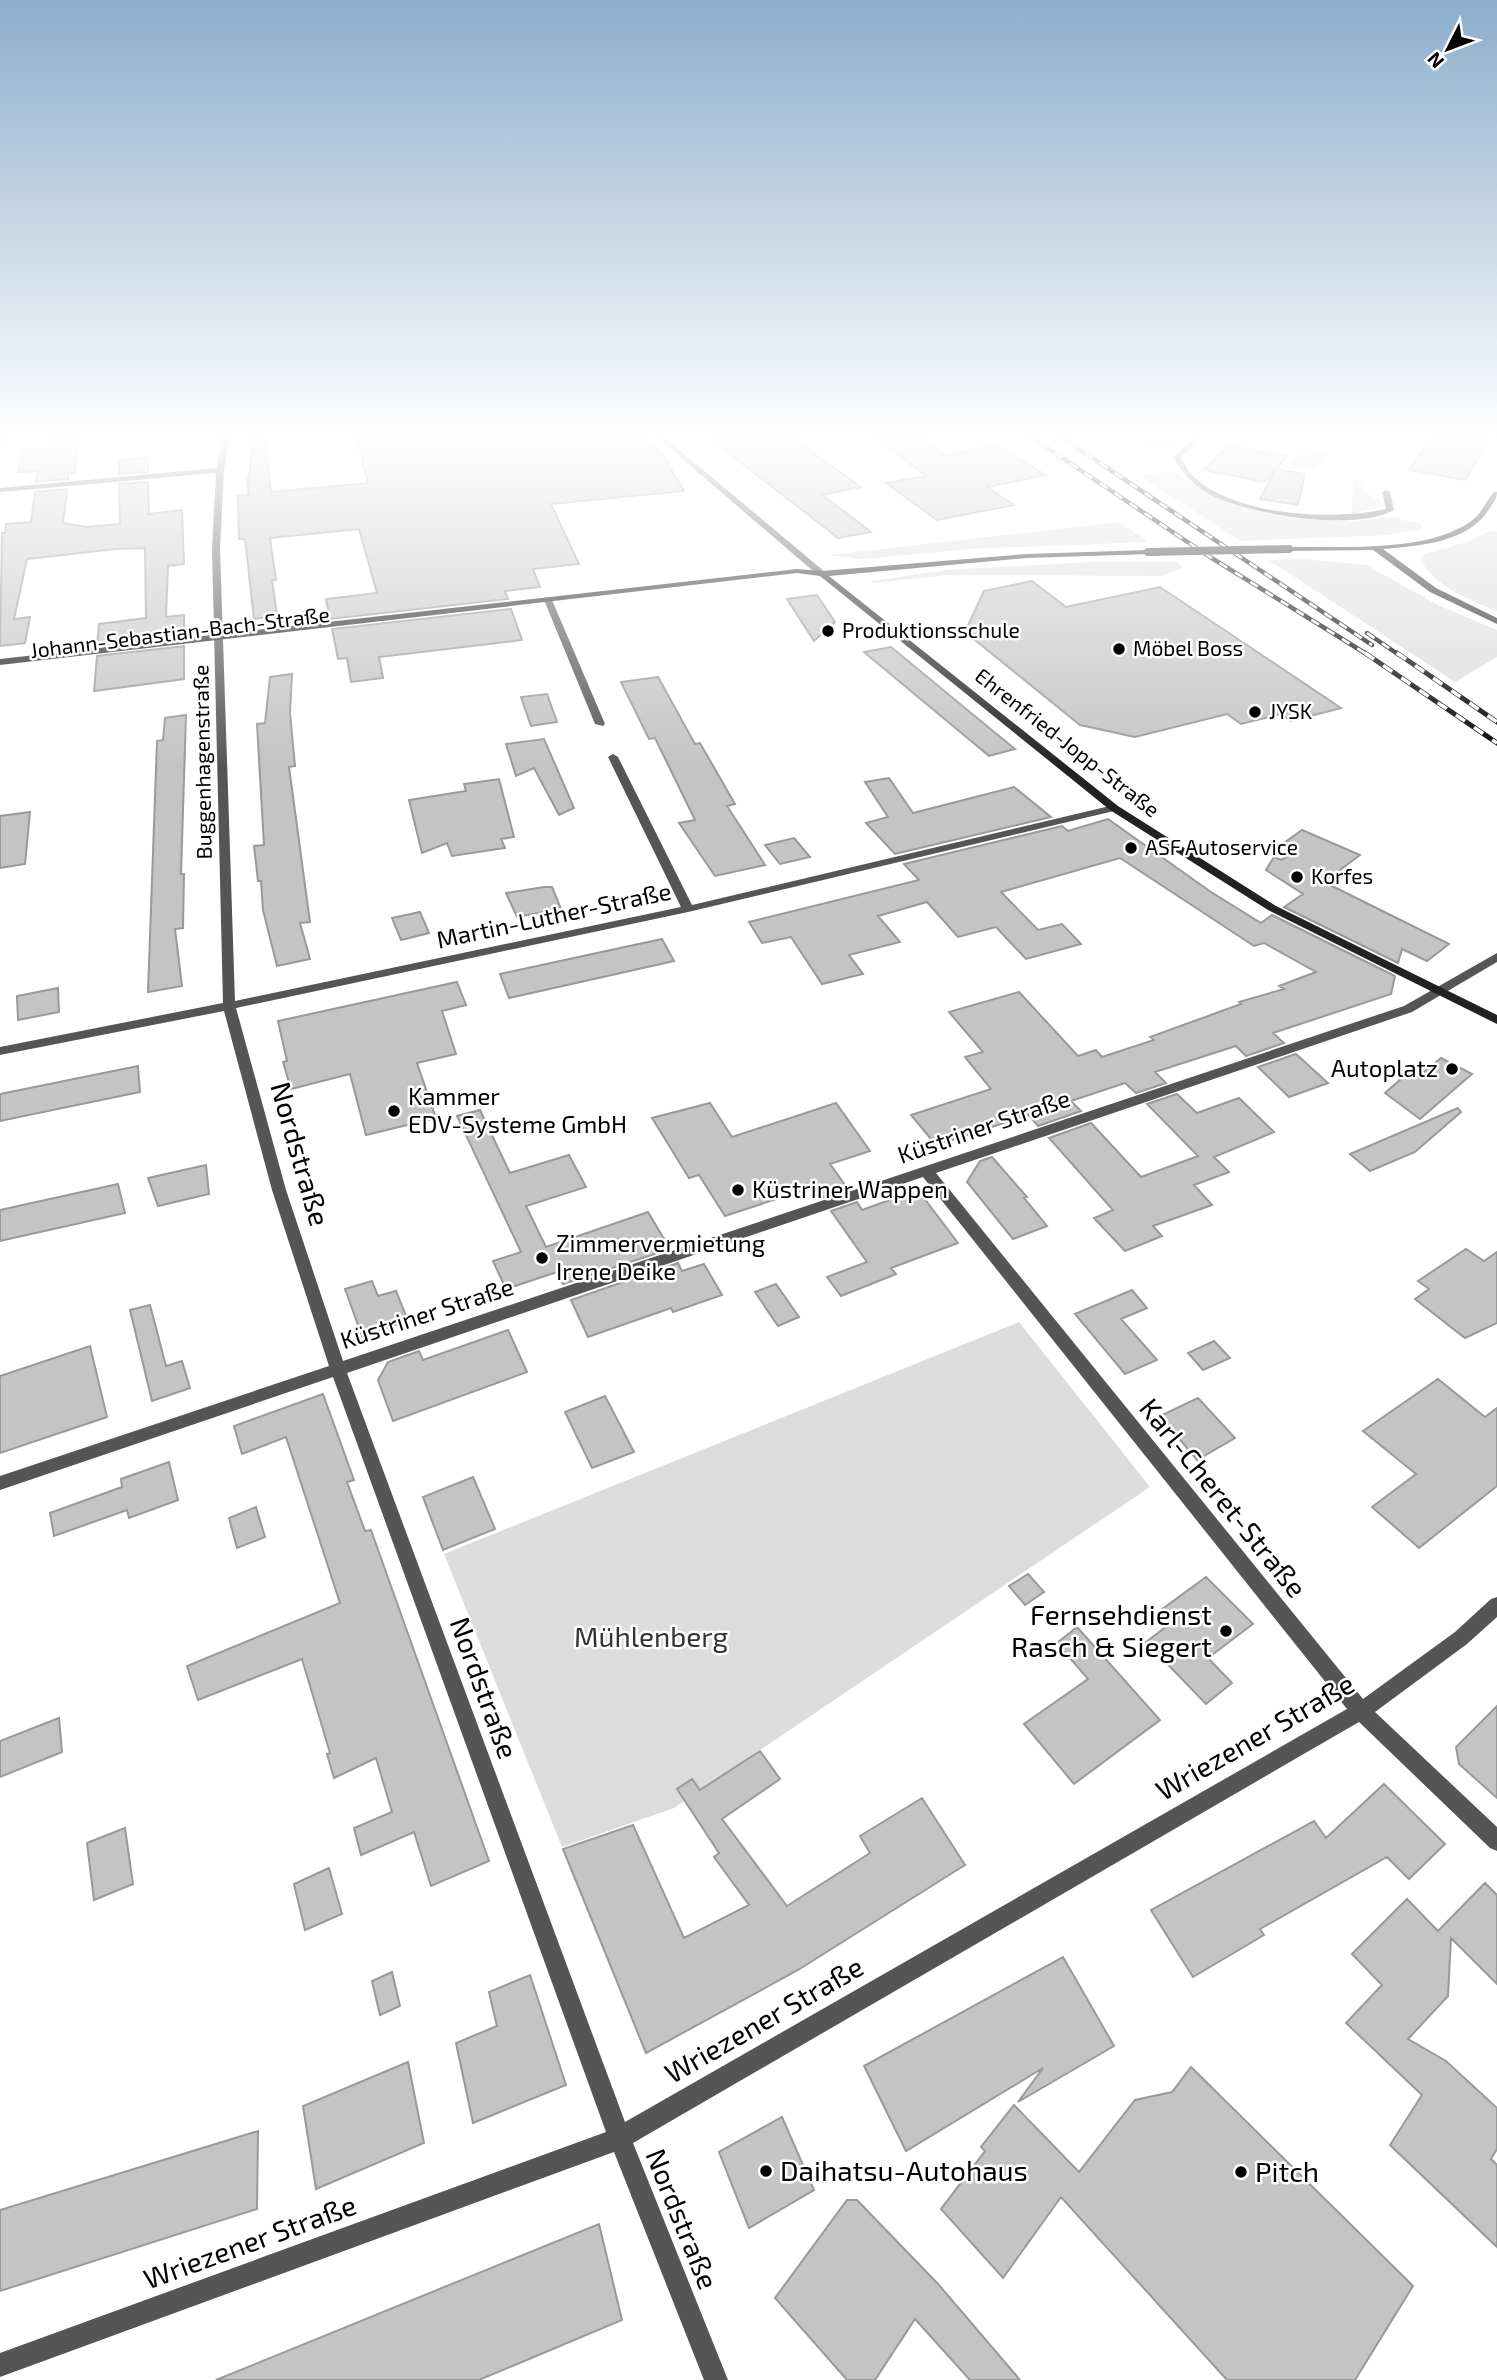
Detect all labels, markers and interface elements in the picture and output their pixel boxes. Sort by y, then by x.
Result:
north arrow [1413,14,1483,84]
text: N [1422,48,1448,74]
street label: Johann-Sebastian-Bach-Straße [29,601,331,662]
place label: Produktionsschule [842,617,1020,642]
marker: Produktionsschule [820,623,836,639]
place label: Möbel Boss [1133,635,1243,660]
marker: Möbel Boss [1111,641,1127,657]
street label: Ehrenfried-Jopp-Straße [971,662,1165,821]
street label: Buggenhagenstraße [187,664,216,860]
place label: JYSK [1269,698,1313,723]
marker: JYSK [1247,704,1263,720]
place label: ASF Autoservice [1145,834,1298,859]
marker: ASF Autoservice [1123,840,1139,856]
place label: Korfes [1311,863,1373,888]
marker: Korfes [1289,869,1305,885]
street label: Martin-Luther-Straße [434,876,674,954]
place label: Autoplatz [1331,1053,1438,1082]
marker: Autoplatz [1444,1061,1460,1077]
street label: Nordstraße [264,1078,338,1230]
place label: Kammer EDV-Systeme GmbH [408,1081,627,1138]
street label: Küstriner Straße [894,1083,1073,1169]
marker: Kammer EDV-Systeme GmbH [386,1103,402,1119]
place label: Küstriner Wappen [752,1174,948,1203]
marker: Küstriner Wappen [730,1182,746,1198]
place label: Zimmervermietung Irene Deike [556,1228,765,1285]
marker: Zimmervermietung Irene Deike [534,1250,550,1266]
street label: Küstriner Straße [336,1271,517,1354]
street label: Karl-Cheret-Straße [1133,1391,1314,1604]
place label: Fernsehdienst Rasch & Siegert [1011,1597,1212,1663]
street label: Nordstraße [444,1612,526,1763]
park label: Mühlenberg [574,1619,728,1653]
marker: Fernsehdienst Rasch & Siegert [1218,1623,1234,1639]
street label: Wriezener Straße [1149,1666,1360,1807]
street label: Wriezener Straße [658,1949,869,2090]
street label: Nordstraße [639,2144,726,2294]
place label: Daihatsu-Autohaus [780,2153,1028,2187]
place label: Pitch [1255,2154,1319,2188]
marker: Daihatsu-Autohaus [758,2163,774,2179]
marker: Pitch [1233,2164,1249,2180]
street label: Wriezener Straße [139,2187,361,2295]

